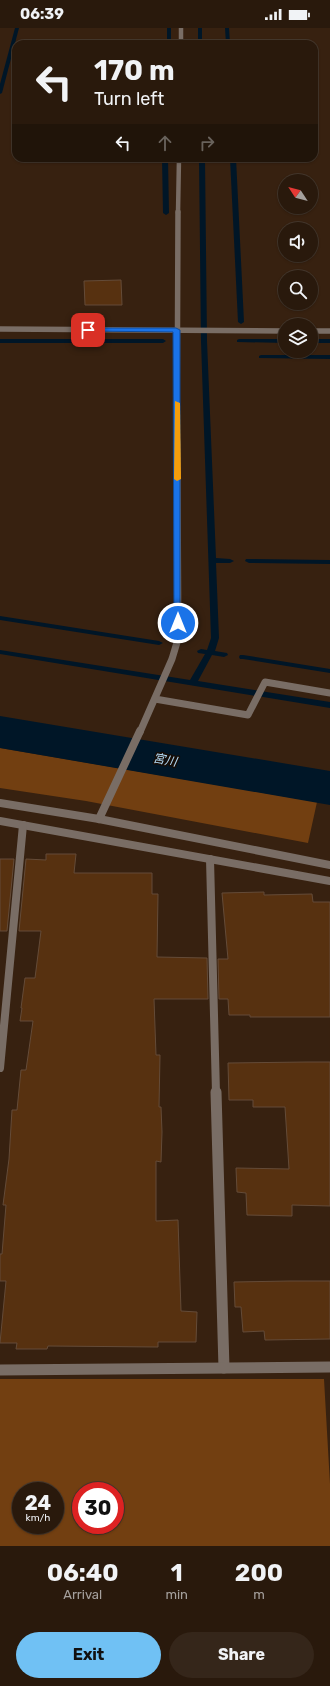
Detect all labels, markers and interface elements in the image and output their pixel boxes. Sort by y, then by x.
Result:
text: 06:39 [20,5,64,23]
text: 170 m [94,54,175,87]
icon: left [28,56,80,108]
text: Turn left [94,88,164,110]
icon: left [112,132,134,154]
icon: ahead [154,132,176,154]
icon: right [196,132,218,154]
north arrow [278,174,318,214]
map controls [278,174,318,358]
button: sound [278,222,318,262]
button: search [278,270,318,310]
pin [71,313,105,347]
button: layers [278,318,318,358]
icon: arrive [77,319,99,341]
position arrow [157,602,199,644]
water label: 宮川 [152,751,180,769]
speed limit sign: 30 [72,1482,124,1534]
text: 24 [25,1491,51,1515]
text: km/h [26,1512,50,1524]
text: 06:40 [47,1559,119,1587]
text: 1 [171,1559,183,1587]
text: 200 [235,1559,283,1587]
text: Arrival [63,1587,102,1602]
text: min [165,1587,188,1602]
text: m [253,1587,265,1602]
button: Exit [16,1632,161,1678]
button: Share [169,1632,314,1678]

